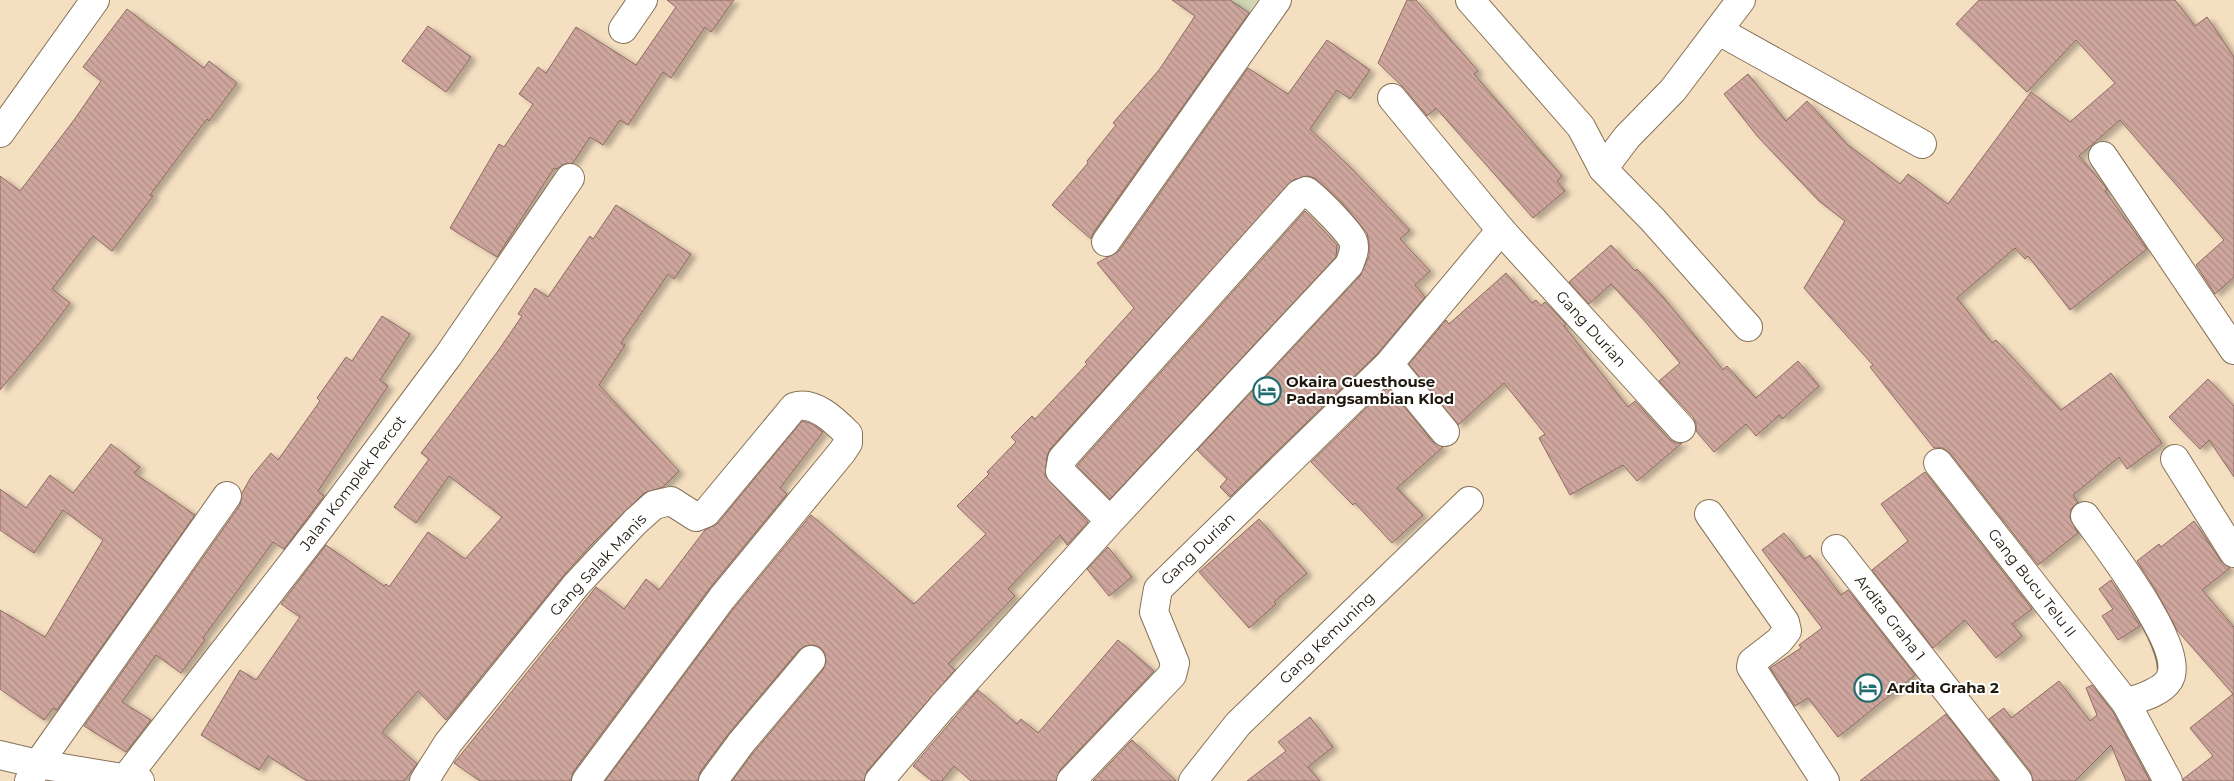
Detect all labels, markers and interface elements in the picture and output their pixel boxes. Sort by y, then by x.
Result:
street label: Gang Durian [1552,287,1631,371]
place label: Okaira Guesthouse Padangsambian Klod [1286,372,1454,408]
hotel icon: Okaira Guesthouse Padangsambian Klod [1252,376,1282,406]
street label: Jalan Komplek Percot [295,411,410,555]
street label: Gang Durian [1156,508,1239,589]
street label: Gang Salak Manis [545,509,650,620]
street label: Gang Bucu Telu II [1984,525,2081,641]
street label: Ardita Graha 1 [1851,571,1930,664]
street label: Gang Kemuning [1275,587,1378,688]
hotel icon: Ardita Graha 2 [1853,673,1883,703]
place label: Ardita Graha 2 [1886,678,1999,697]

